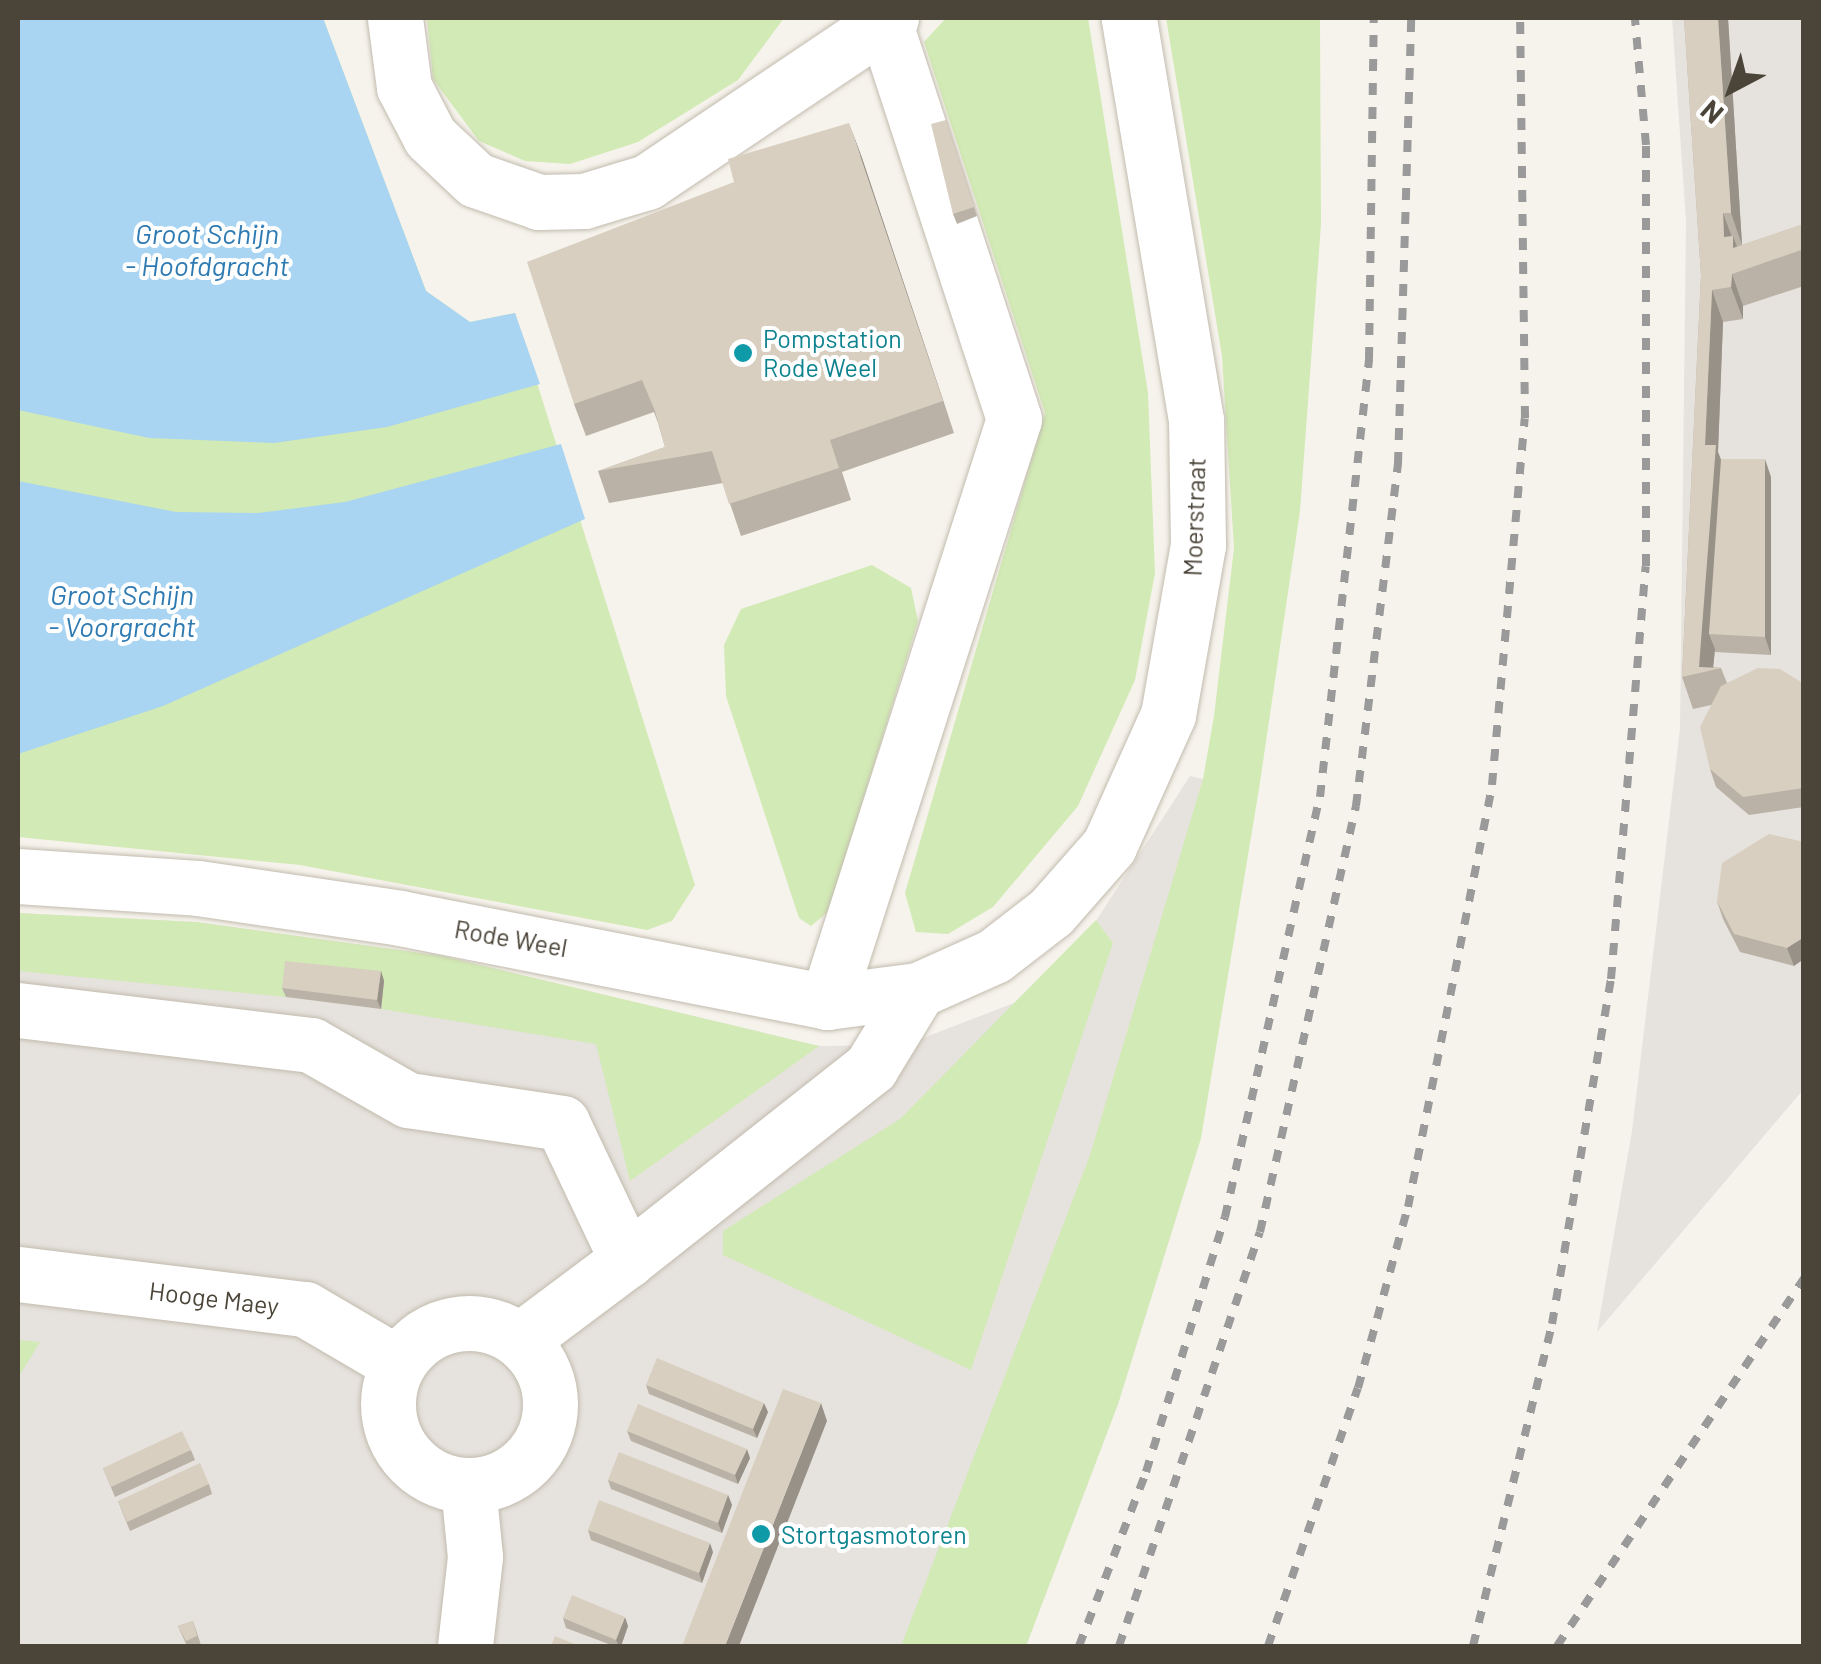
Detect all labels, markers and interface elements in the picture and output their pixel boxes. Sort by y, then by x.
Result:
north arrow [1681,40,1781,140]
text: N [1693,94,1729,132]
water label: Groot Schijn - Hoofdgracht [125,216,289,282]
place label: Pompstation Rode Weel [763,324,902,383]
marker: Pompstation Rode Weel [732,342,754,364]
street label: Moerstraat [1177,457,1211,577]
water label: Groot Schijn - Voorgracht [48,577,196,643]
street label: Rode Weel [452,913,570,963]
street label: Hooge Maey [147,1275,281,1321]
place label: Stortgasmotoren [781,1519,967,1549]
marker: Stortgasmotoren [750,1523,772,1545]

